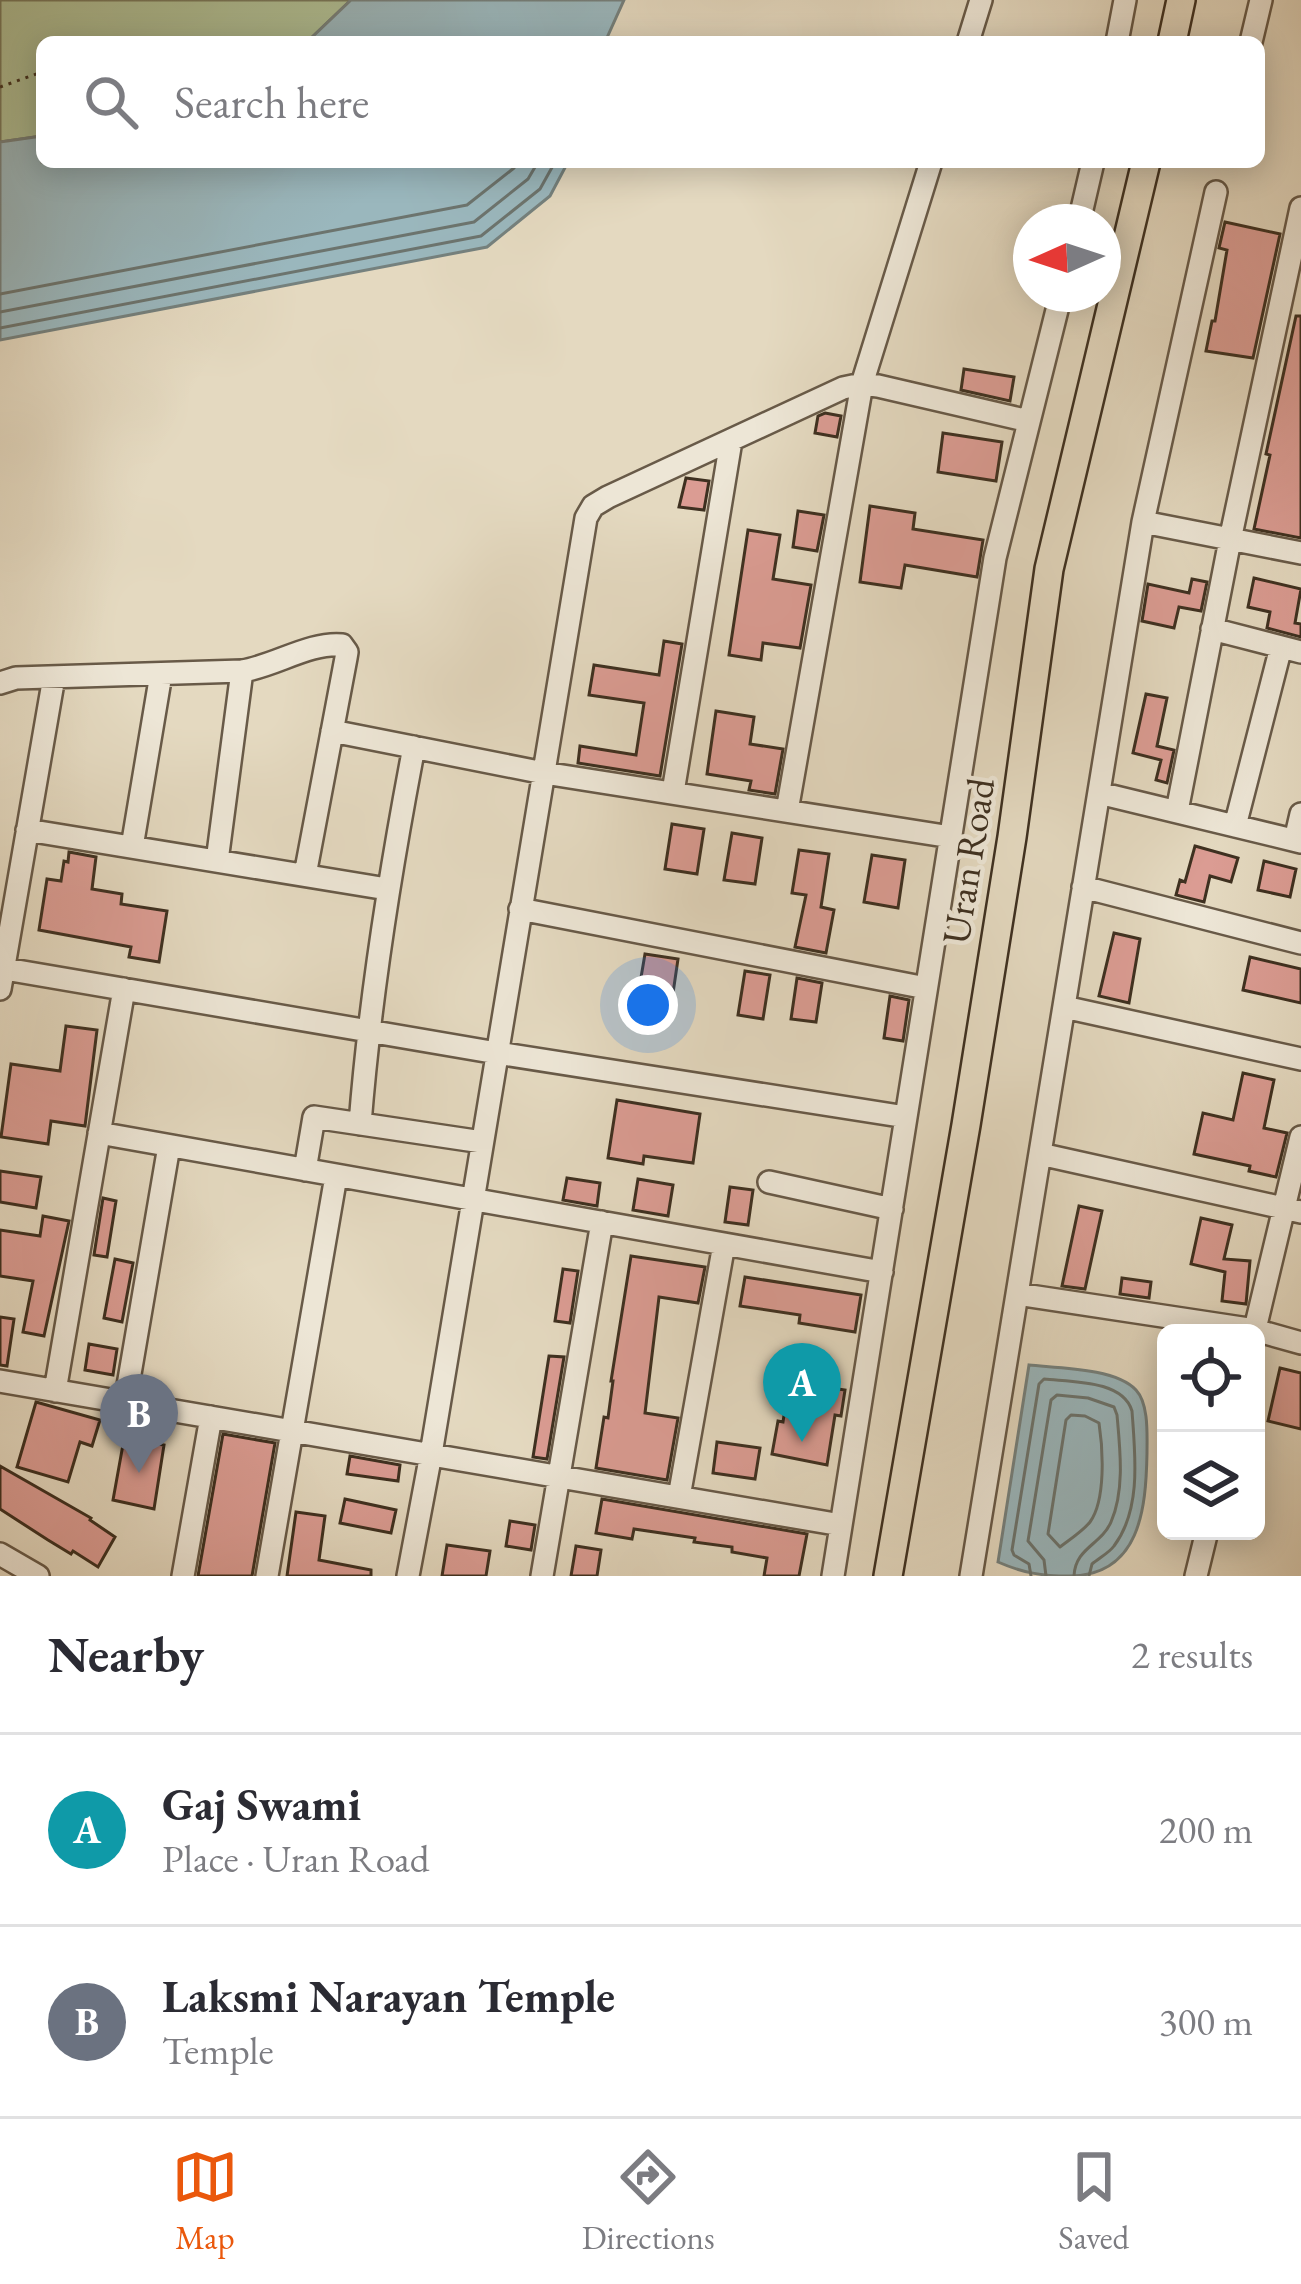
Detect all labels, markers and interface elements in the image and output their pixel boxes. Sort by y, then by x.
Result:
search box [36,36,1265,168]
icon: search [78,69,144,135]
text: Search here [174,73,369,131]
north arrow [1013,204,1121,312]
street label: Uran Road [930,774,1006,948]
your location [618,975,678,1035]
map controls [1157,1324,1265,1540]
button: locate [1157,1324,1265,1432]
pin: A [763,1343,841,1442]
pin: B [100,1374,178,1473]
button: layers [1157,1432,1265,1540]
text: Nearby [48,1621,204,1687]
text: 2 results [1131,1629,1253,1680]
text: Gaj Swami [162,1775,361,1833]
text: A [73,1804,101,1855]
text: 200 m [1159,1804,1253,1855]
text: Place · Uran Road [162,1833,430,1884]
text: Laksmi Narayan Temple [162,1967,615,2025]
text: B [75,1996,99,2047]
text: 300 m [1159,1996,1253,2047]
text: Temple [162,2025,274,2076]
tab: Map [172,2144,238,2259]
tab: Directions [582,2144,715,2259]
tab: Saved [1058,2144,1129,2259]

